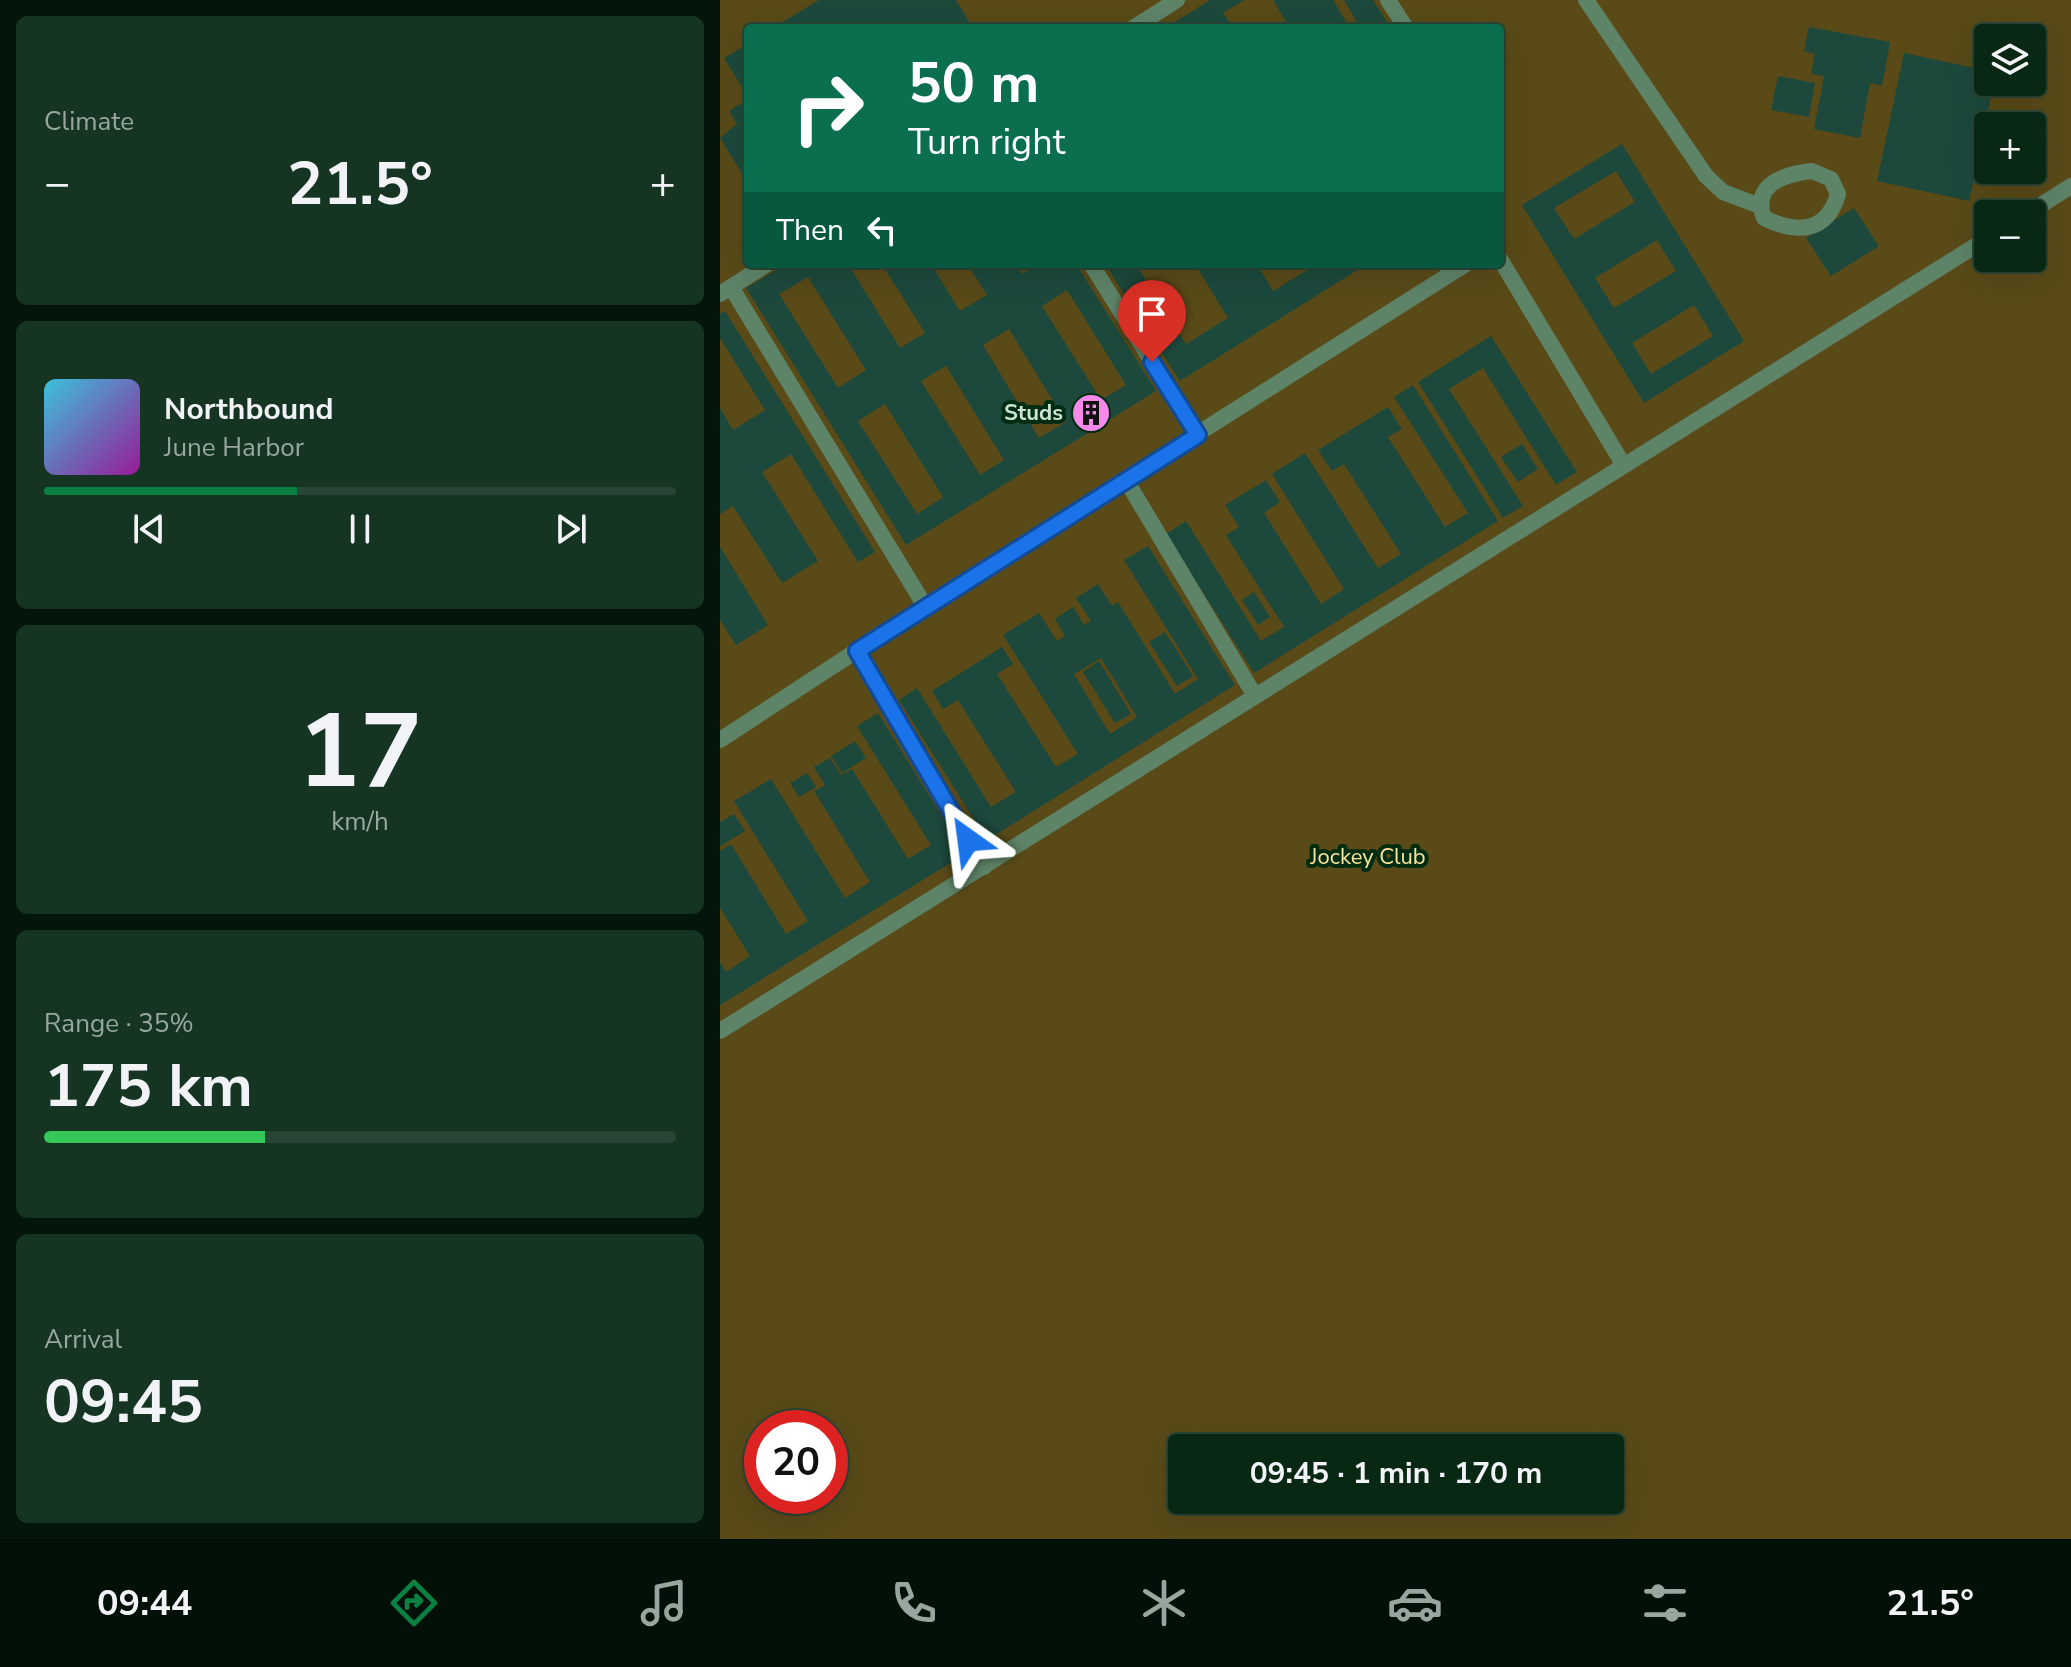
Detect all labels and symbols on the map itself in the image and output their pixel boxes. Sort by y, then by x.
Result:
pin [1118,280,1186,362]
building icon: Studs [1070,392,1112,434]
place label: Studs [1004,398,1063,428]
position arrow [926,798,1010,882]
park label: Jockey Club [1309,842,1426,872]
speed limit sign: 20 [744,1410,848,1514]

